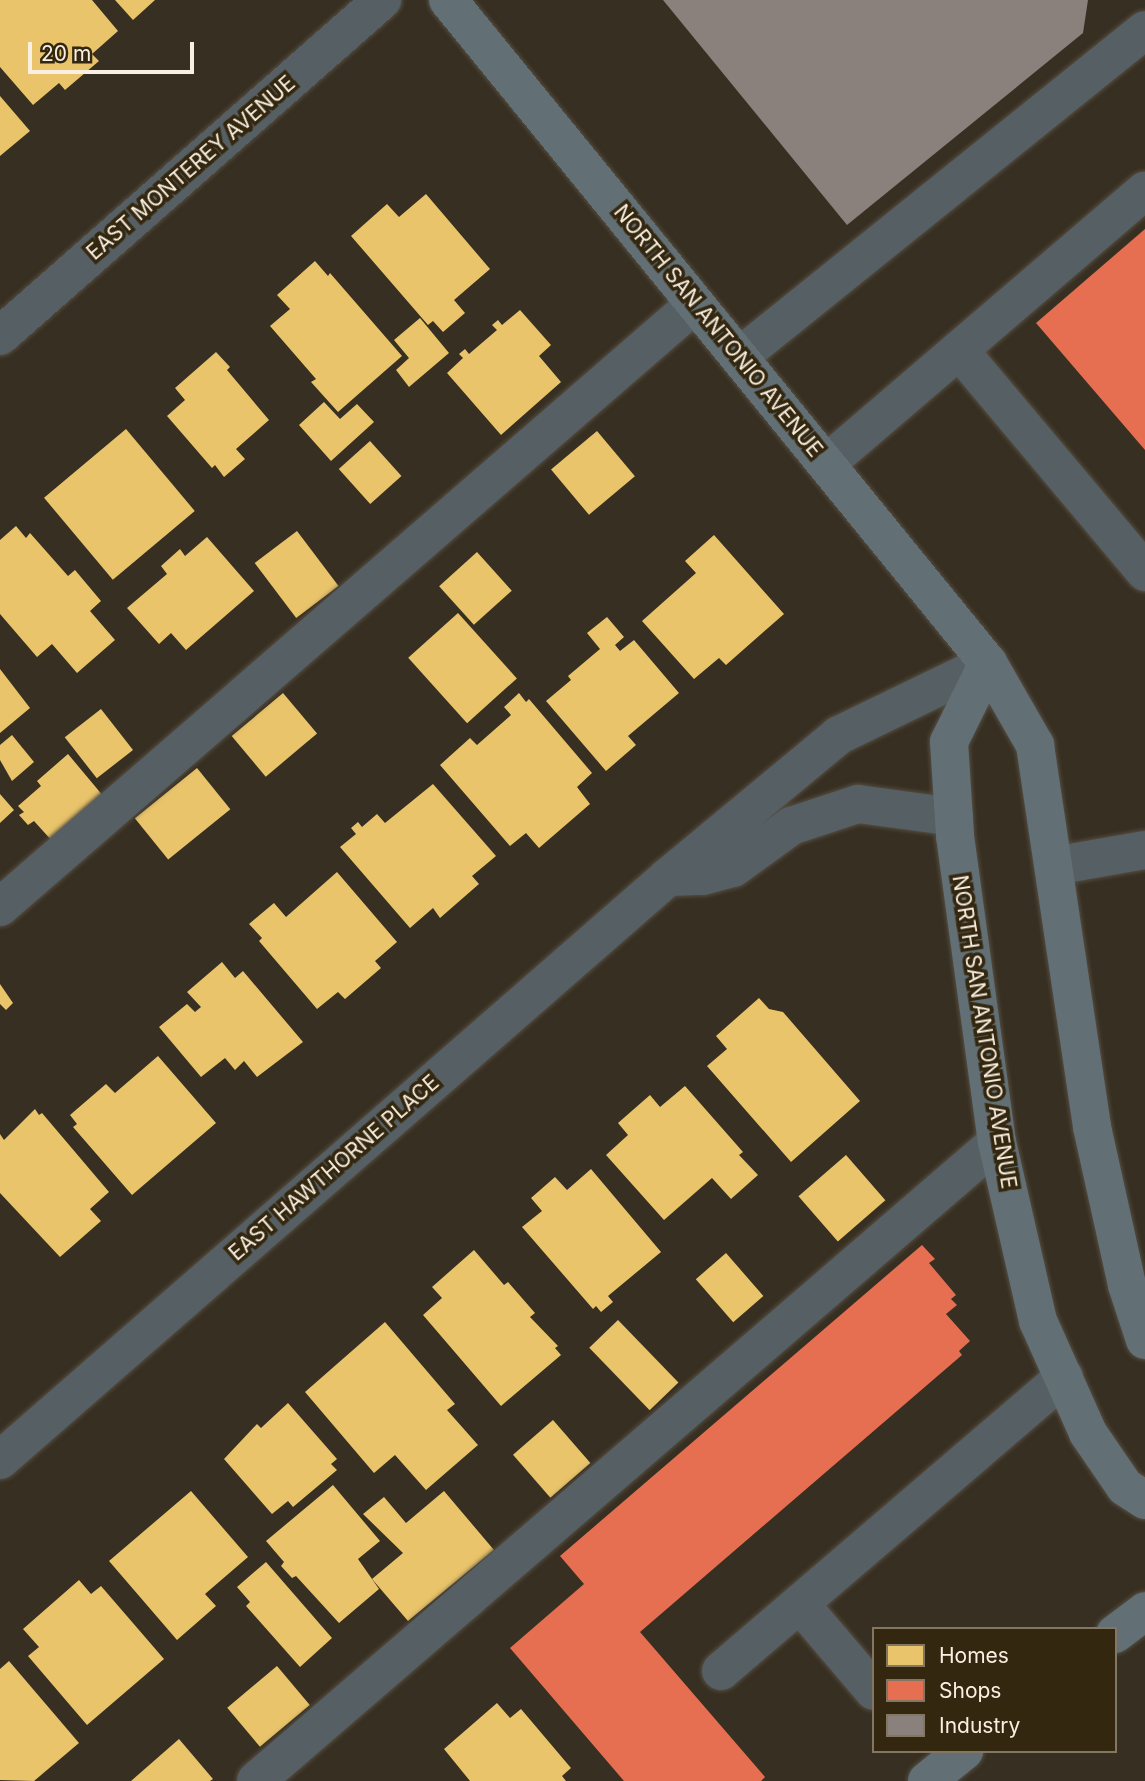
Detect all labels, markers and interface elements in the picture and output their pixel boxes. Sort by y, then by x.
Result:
scale bar [32,28,198,72]
text: 20 m [41,41,91,66]
street label: EAST MONTEREY AVENUE [82,71,300,265]
street label: NORTH SAN ANTONIO AVENUE [608,200,828,462]
street label: NORTH SAN ANTONIO AVENUE [947,873,1021,1191]
street label: EAST HAWTHORNE PLACE [224,1070,444,1266]
legend [872,1627,1117,1753]
text: Homes [939,1643,1009,1668]
text: Shops [939,1678,1001,1703]
text: Industry [939,1713,1020,1738]

